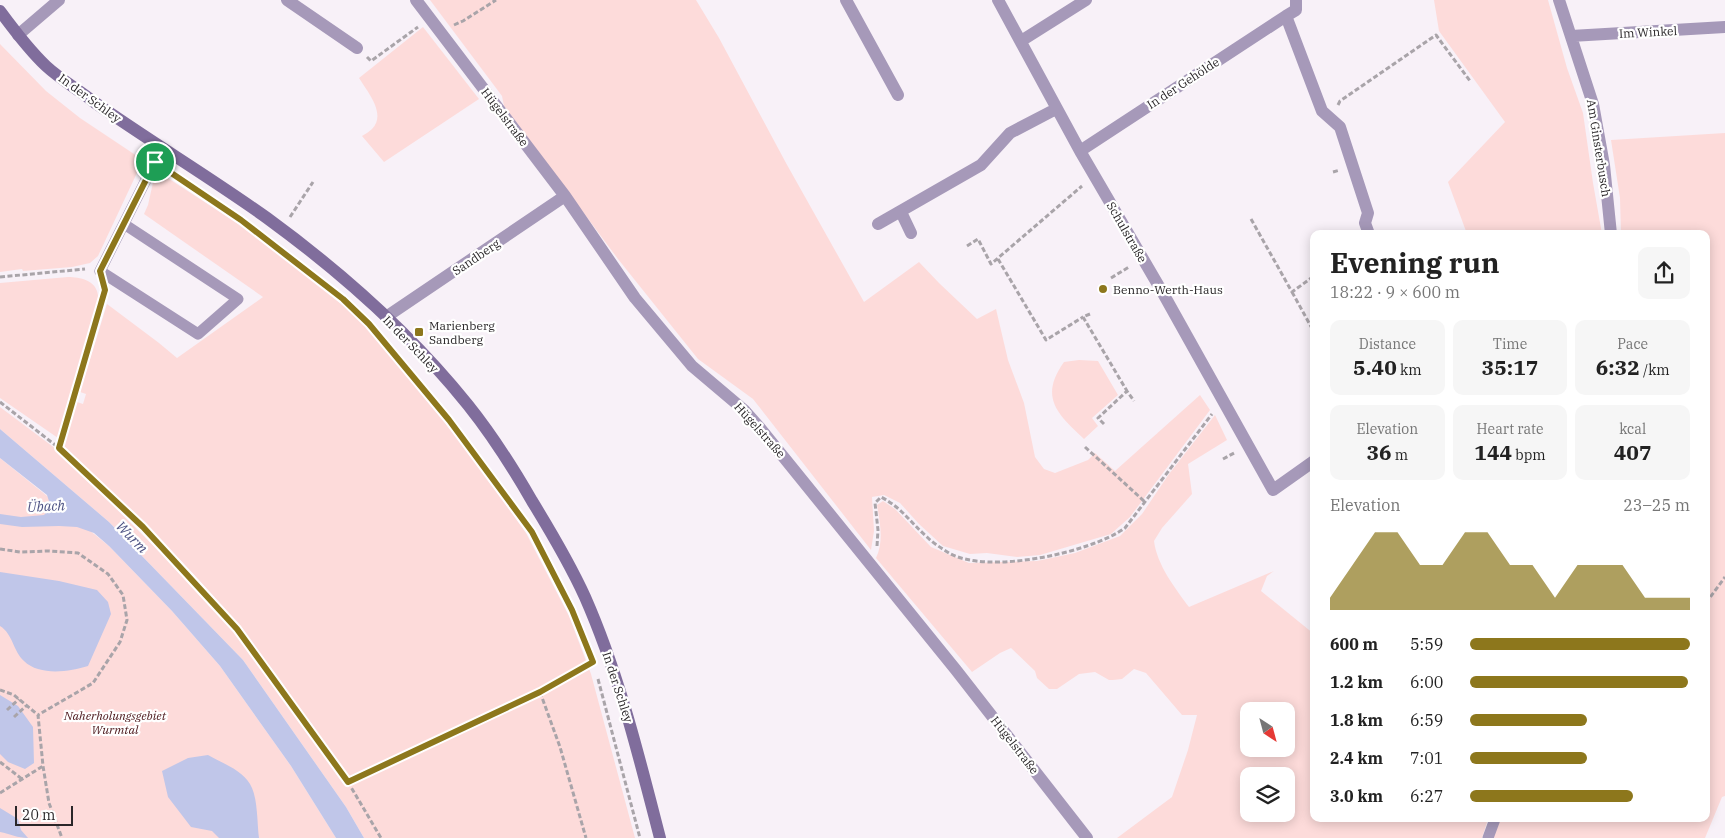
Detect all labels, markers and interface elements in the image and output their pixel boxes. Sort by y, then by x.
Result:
street label: Im Winkel [1619,23,1678,41]
street label: In der Gehölde [1144,54,1222,112]
street label: In der Schley [56,70,125,126]
street label: Hügelstraße [478,85,532,149]
street label: Am Ginsterbusch [1584,98,1614,198]
pin [134,141,176,183]
icon: arrive [141,148,169,176]
street label: Schulstraße [1104,199,1150,265]
street label: Sandberg [449,235,503,278]
text: Evening run [1330,244,1499,281]
button: share [1638,247,1690,299]
place label: Benno-Werth-Haus [1113,282,1223,297]
text: 18:22 · 9 × 600 m [1330,282,1460,302]
marker: Benno-Werth-Haus [1097,283,1109,295]
street label: In der Schley [380,312,442,376]
place label: Marienberg Sandberg [429,318,495,347]
marker: Marienberg Sandberg [413,326,425,338]
text: Distance [1359,335,1416,353]
text: Time [1493,335,1527,353]
text: Pace [1617,335,1648,353]
text: 5.40 [1353,353,1397,381]
text: 35:17 [1482,353,1538,381]
text: 6:32 [1596,353,1640,381]
text: km [1397,361,1422,379]
text: /km [1640,361,1670,379]
street label: Hügelstraße [731,399,789,461]
text: Elevation [1356,420,1418,438]
text: Heart rate [1476,420,1543,438]
text: kcal [1619,420,1646,438]
text: 36 [1366,438,1392,466]
text: 144 [1474,438,1512,466]
text: 407 [1614,438,1652,466]
text: m [1392,446,1408,464]
text: bpm [1512,446,1546,464]
water label: Übach [27,495,66,516]
text: Elevation [1330,495,1400,515]
text: 23–25 m [1623,495,1690,515]
water label: Wurm [112,517,152,557]
text: 600 m [1330,634,1378,654]
text: 5:59 [1410,634,1443,654]
street label: In der Schley [600,650,637,725]
text: 1.2 km [1330,672,1383,692]
text: 6:00 [1410,672,1443,692]
north arrow [1240,702,1295,758]
map controls [1240,702,1295,822]
park label: Naherholungsgebiet Wurmtal [63,708,167,737]
text: 1.8 km [1330,710,1383,730]
text: 6:59 [1410,710,1443,730]
street label: Hügelstraße [988,713,1042,777]
text: 2.4 km [1330,748,1383,768]
text: 7:01 [1410,748,1443,768]
button: layers [1240,767,1295,822]
text: 3.0 km [1330,786,1383,806]
text: 6:27 [1410,786,1443,806]
scale bar [15,803,72,826]
text: 20 m [22,806,55,824]

